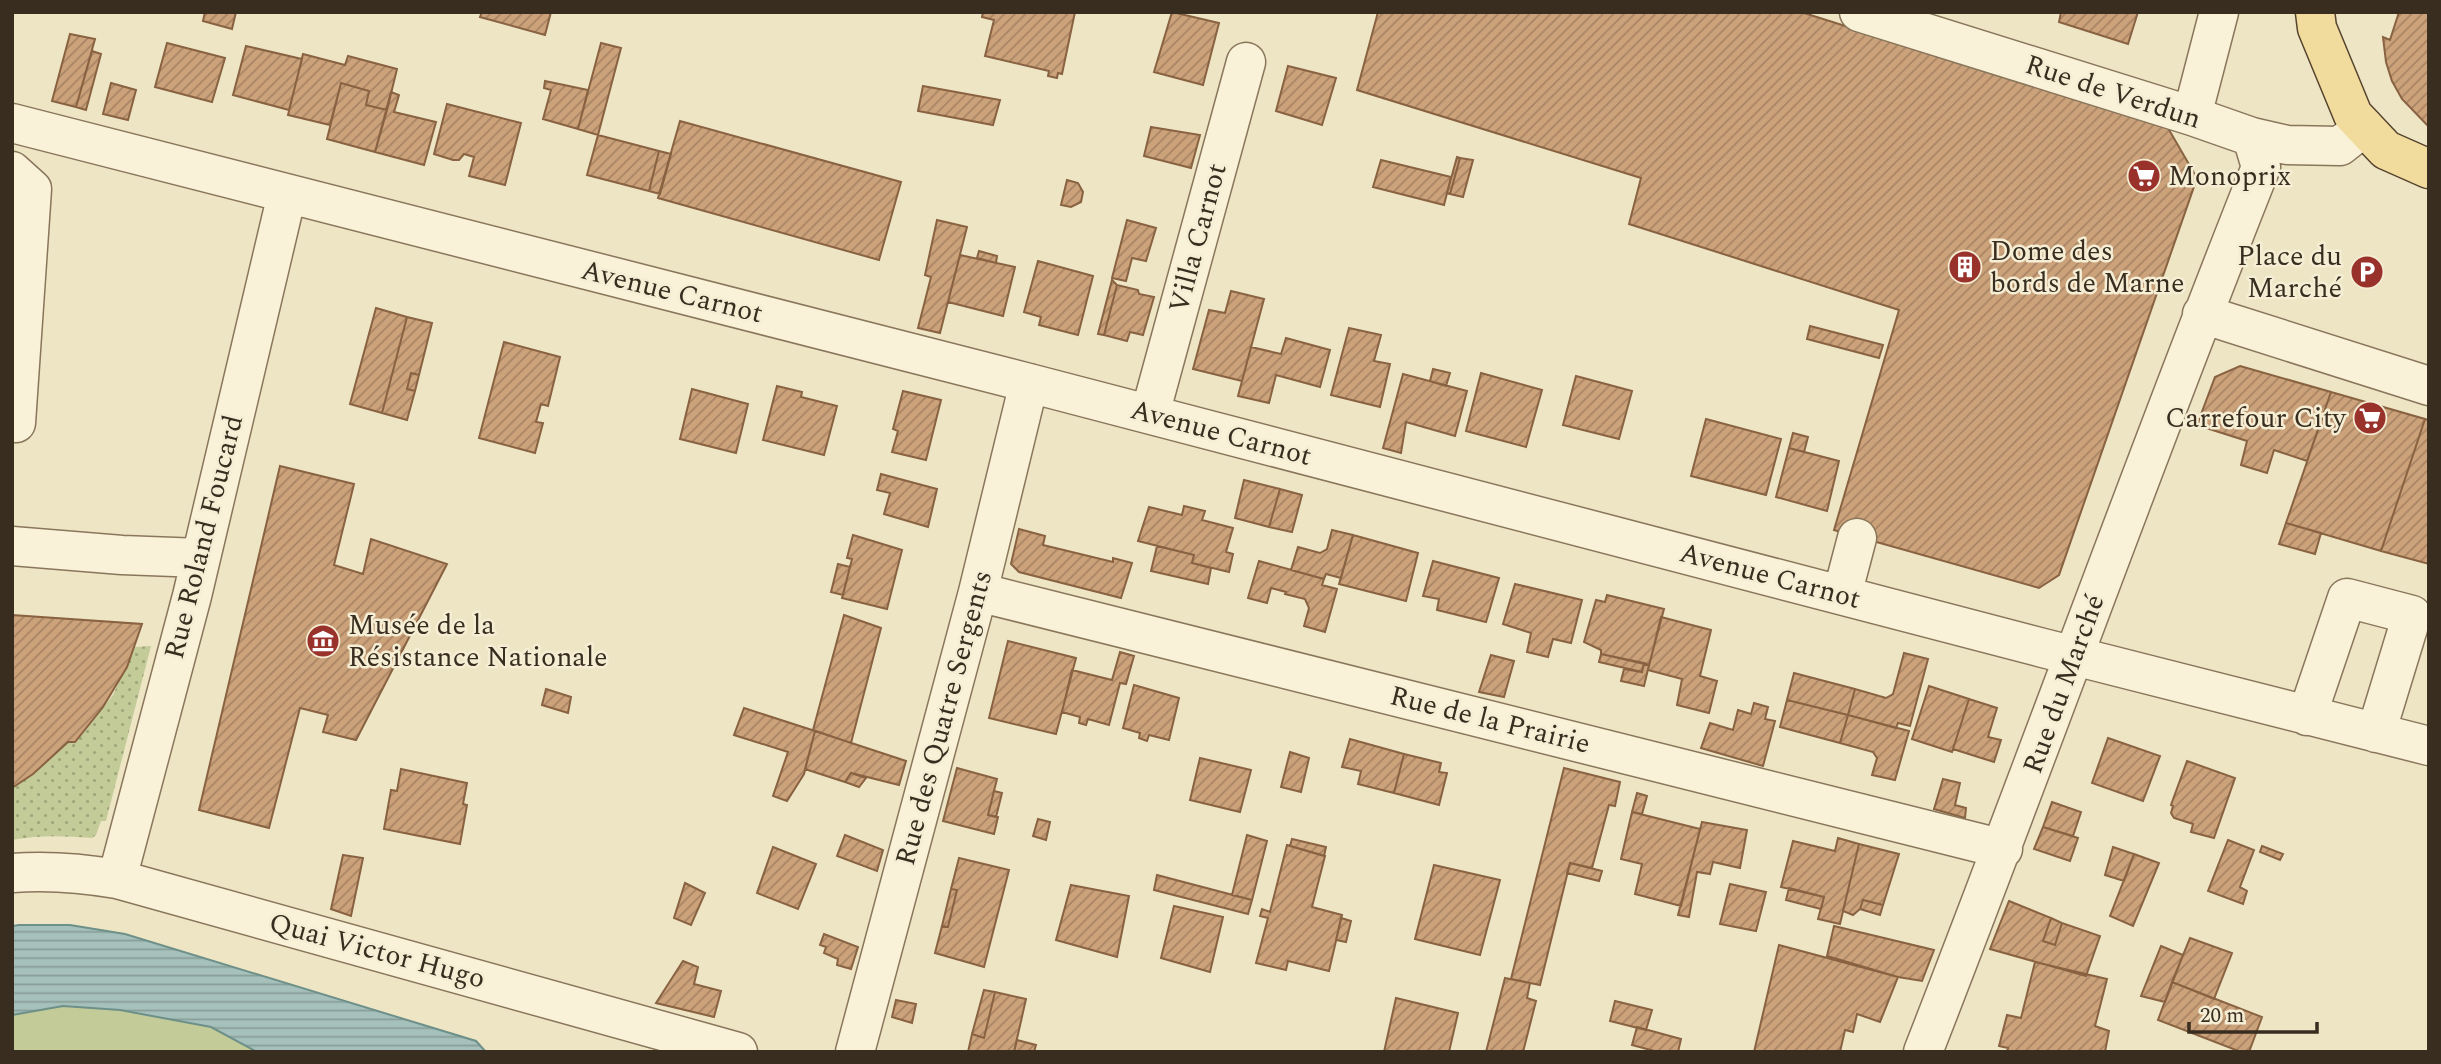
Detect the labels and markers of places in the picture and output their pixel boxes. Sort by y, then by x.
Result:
place label: Monoprix [2168,155,2291,198]
supermarket icon: Monoprix [2125,157,2163,195]
place label: Dome des bords de Marne [1990,230,2185,305]
place label: Place du Marché [2237,235,2342,310]
building icon: Dome des bords de Marne [1946,248,1984,286]
parking icon: Place du Marché [2348,253,2386,291]
place label: Carrefour City [2165,397,2348,440]
supermarket icon: Carrefour City [2351,399,2389,437]
place label: Musée de la Résistance Nationale [348,604,608,679]
museum icon: Musée de la Résistance Nationale [304,622,342,660]

